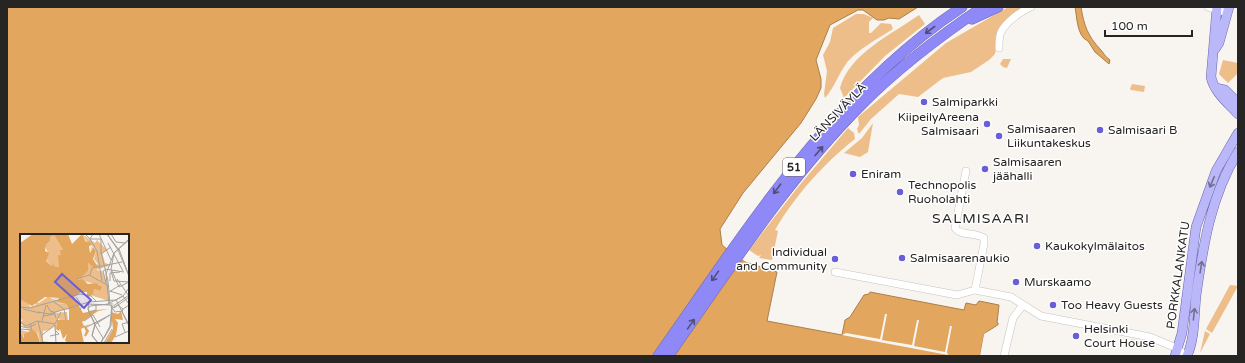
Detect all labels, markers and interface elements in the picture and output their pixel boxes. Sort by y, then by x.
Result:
scale bar [1105,12,1192,38]
text: 100 m [1111,19,1148,33]
one-way arrow [925,25,936,34]
street label: LÄNSIVÄYLÄ [807,80,869,144]
place label: Salmiparkki [932,95,998,109]
marker: Salmiparkki [919,97,929,107]
place label: KiipeilyAreena Salmisaari [898,110,979,138]
marker: KiipeilyAreena Salmisaari [982,119,992,129]
place label: Salmisaaren Liikuntakeskus [1007,122,1091,150]
place label: Salmisaari B [1108,123,1177,137]
marker: Salmisaari B [1095,125,1105,135]
marker: Salmisaaren Liikuntakeskus [994,131,1004,141]
one-way arrow [814,146,823,157]
place label: Salmisaaren jäähalli [992,155,1062,183]
road number: 51 [783,158,805,176]
marker: Salmisaaren jäähalli [980,164,990,174]
place label: Eniram [861,167,901,181]
marker: Eniram [848,169,858,179]
one-way arrow [1208,175,1215,187]
place label: Technopolis Ruoholahti [908,178,976,206]
one-way arrow [773,183,782,194]
marker: Technopolis Ruoholahti [895,187,905,197]
district label: SALMISAARI [932,210,1030,227]
street label: PORKKALANKATU [1163,220,1193,330]
inset map [20,234,129,343]
place label: Kaukokylmälaitos [1045,239,1145,253]
marker: Kaukokylmälaitos [1032,241,1042,251]
place label: Individual and Community [736,245,828,273]
place label: Salmisaarenaukio [910,251,1010,265]
marker: Salmisaarenaukio [897,253,907,263]
marker: Individual and Community [830,254,840,264]
one-way arrow [1197,261,1205,274]
one-way arrow [711,270,719,281]
place label: Murskaamo [1024,275,1091,289]
marker: Murskaamo [1011,277,1021,287]
place label: Too Heavy Guests [1061,298,1163,312]
marker: Too Heavy Guests [1048,300,1058,310]
one-way arrow [1191,308,1198,321]
one-way arrow [687,319,695,330]
place label: Helsinki Court House [1084,322,1155,350]
marker: Helsinki Court House [1071,331,1081,341]

